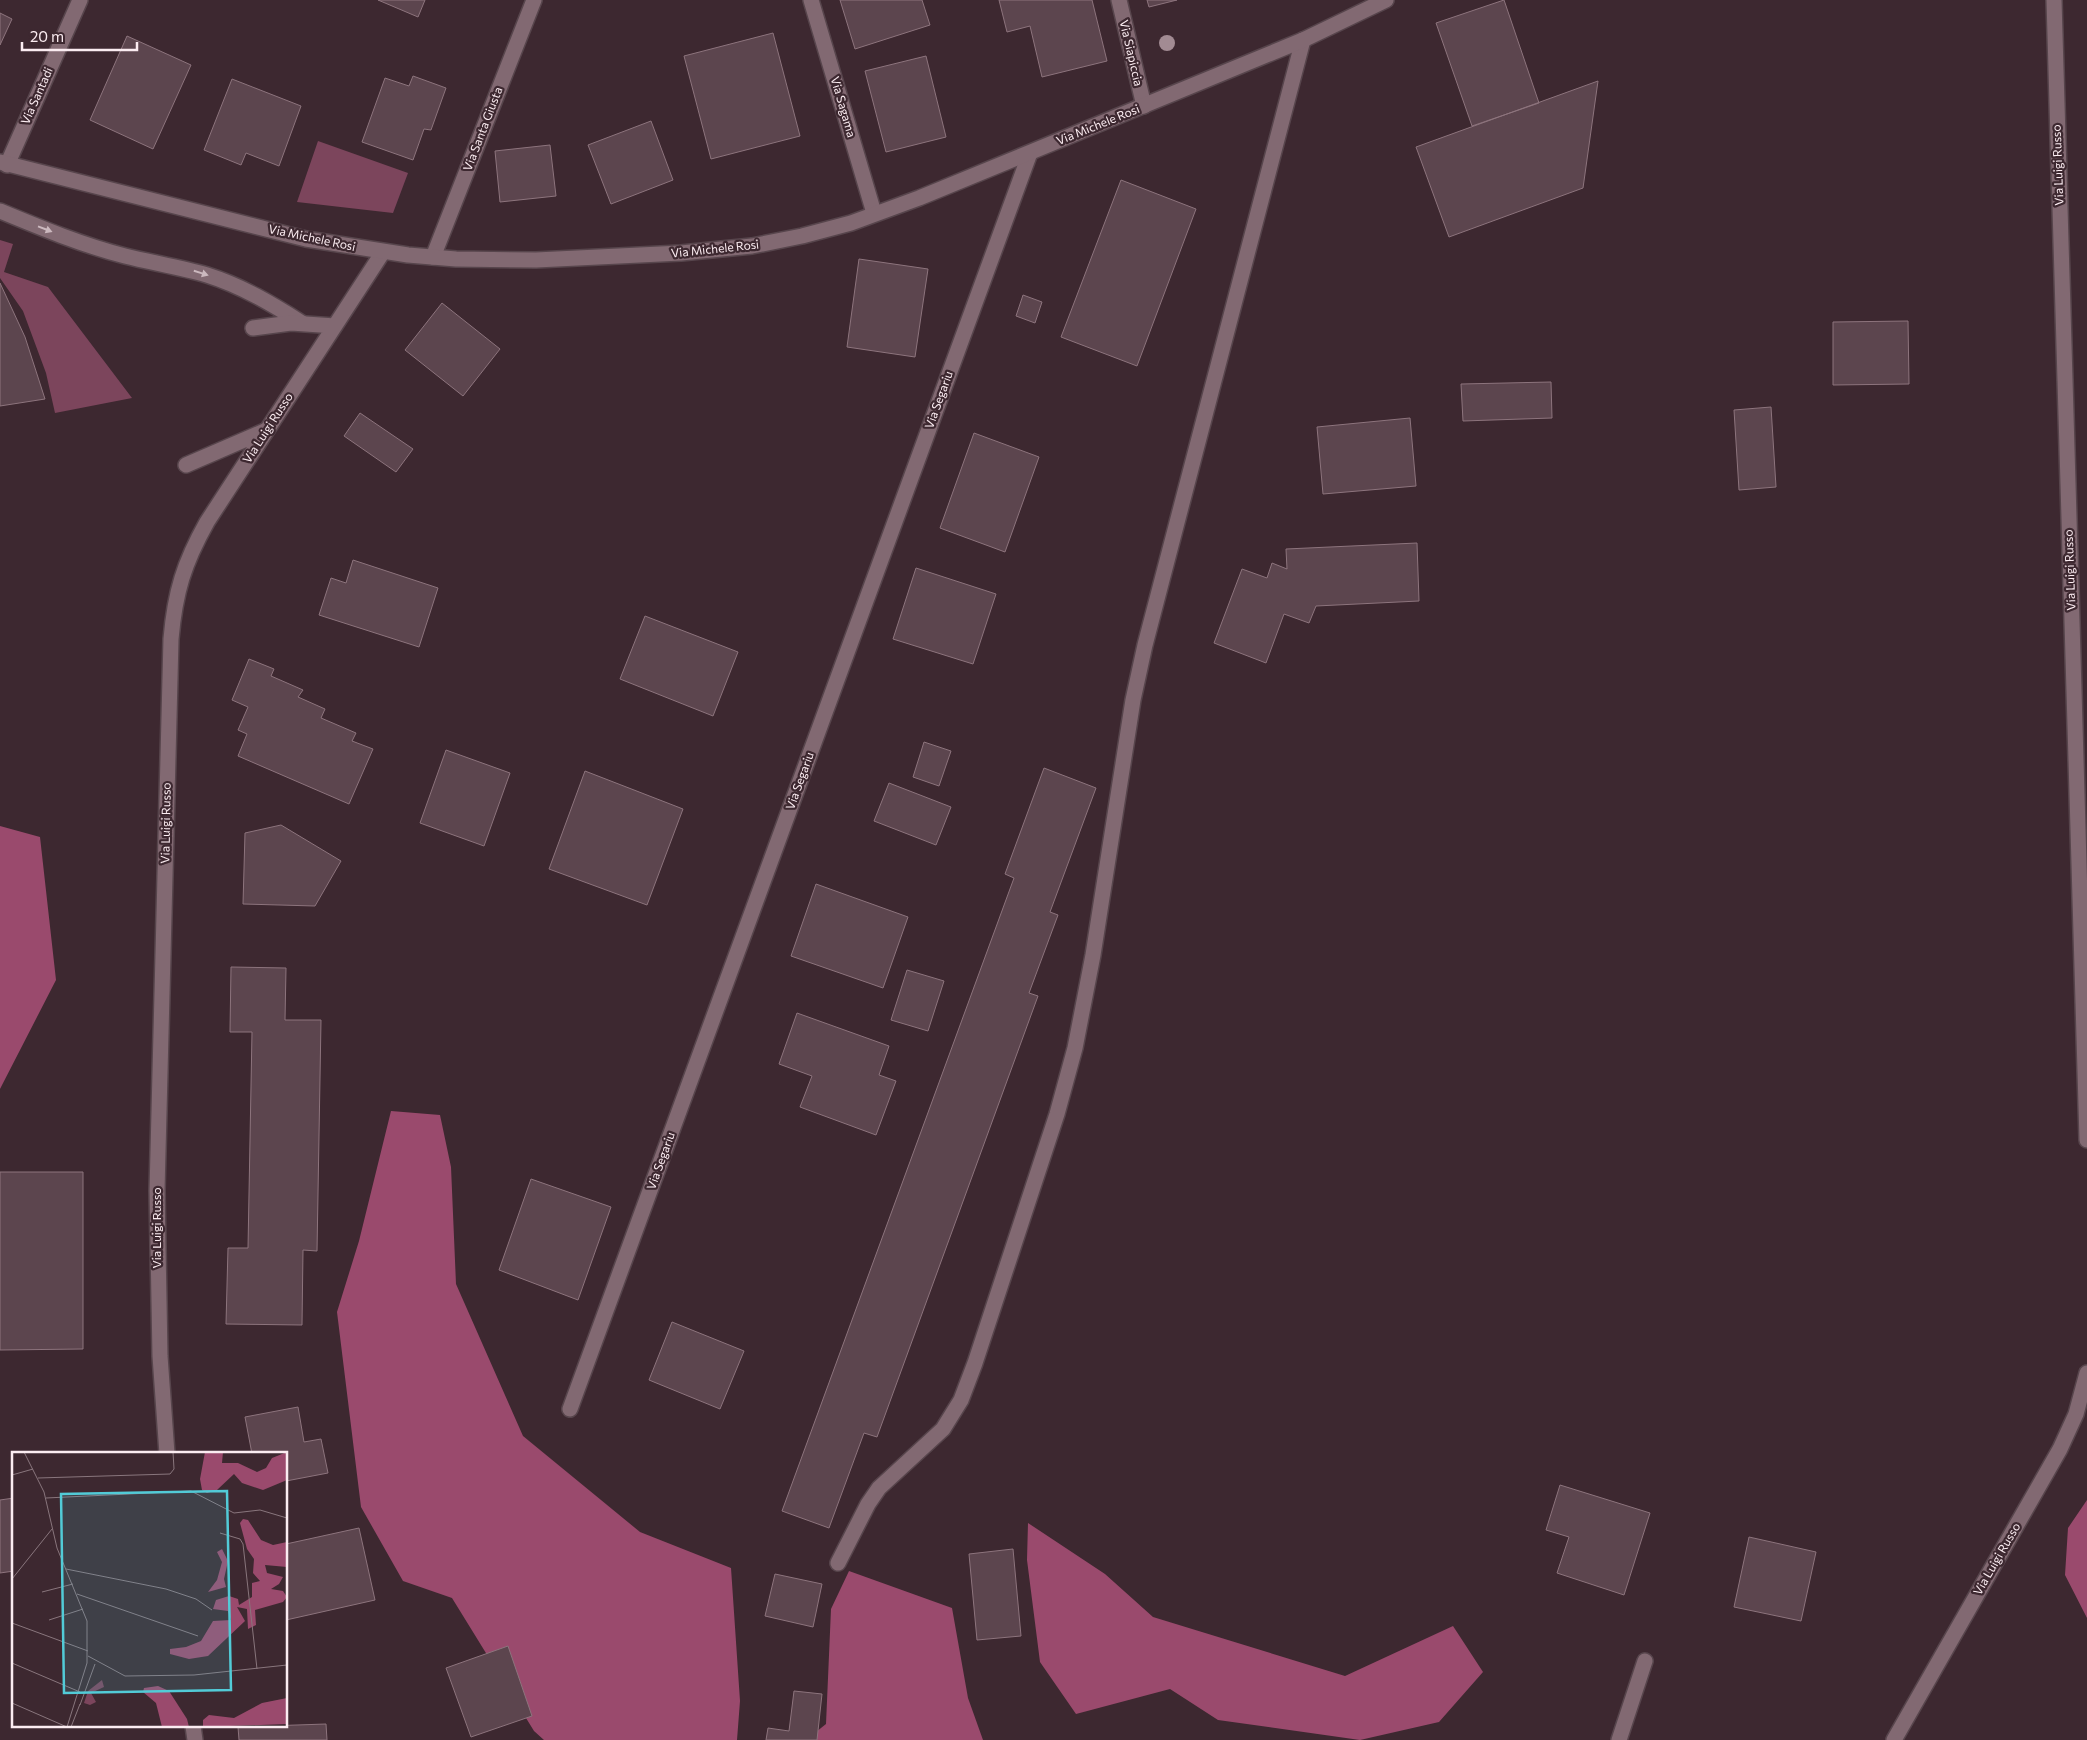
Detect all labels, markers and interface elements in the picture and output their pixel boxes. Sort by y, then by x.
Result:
street label: Via Siapiccia [1118,18,1146,87]
scale bar [22,20,138,52]
text: 20 m [30,27,64,45]
street label: Via Santadi [17,65,55,126]
street label: Via Sagama [829,75,859,139]
street label: Via Santa Giusta [460,85,505,173]
street label: Via Michele Rosi [1054,101,1141,147]
street label: Via Luigi Russo [2049,124,2065,206]
street label: Via Michele Rosi [267,221,357,253]
one-way arrow [38,225,53,233]
street label: Via Michele Rosi [670,236,760,260]
one-way arrow [194,270,209,278]
street label: Via Segariu [921,369,955,430]
street label: Via Luigi Russo [239,390,295,465]
street label: Via Luigi Russo [2061,529,2077,611]
street label: Via Segariu [782,750,816,811]
street label: Via Luigi Russo [157,782,173,864]
street label: Via Segariu [643,1130,677,1191]
street label: Via Luigi Russo [149,1187,163,1269]
inset map [12,1452,288,1728]
street label: Via Luigi Russo [1970,1520,2022,1597]

